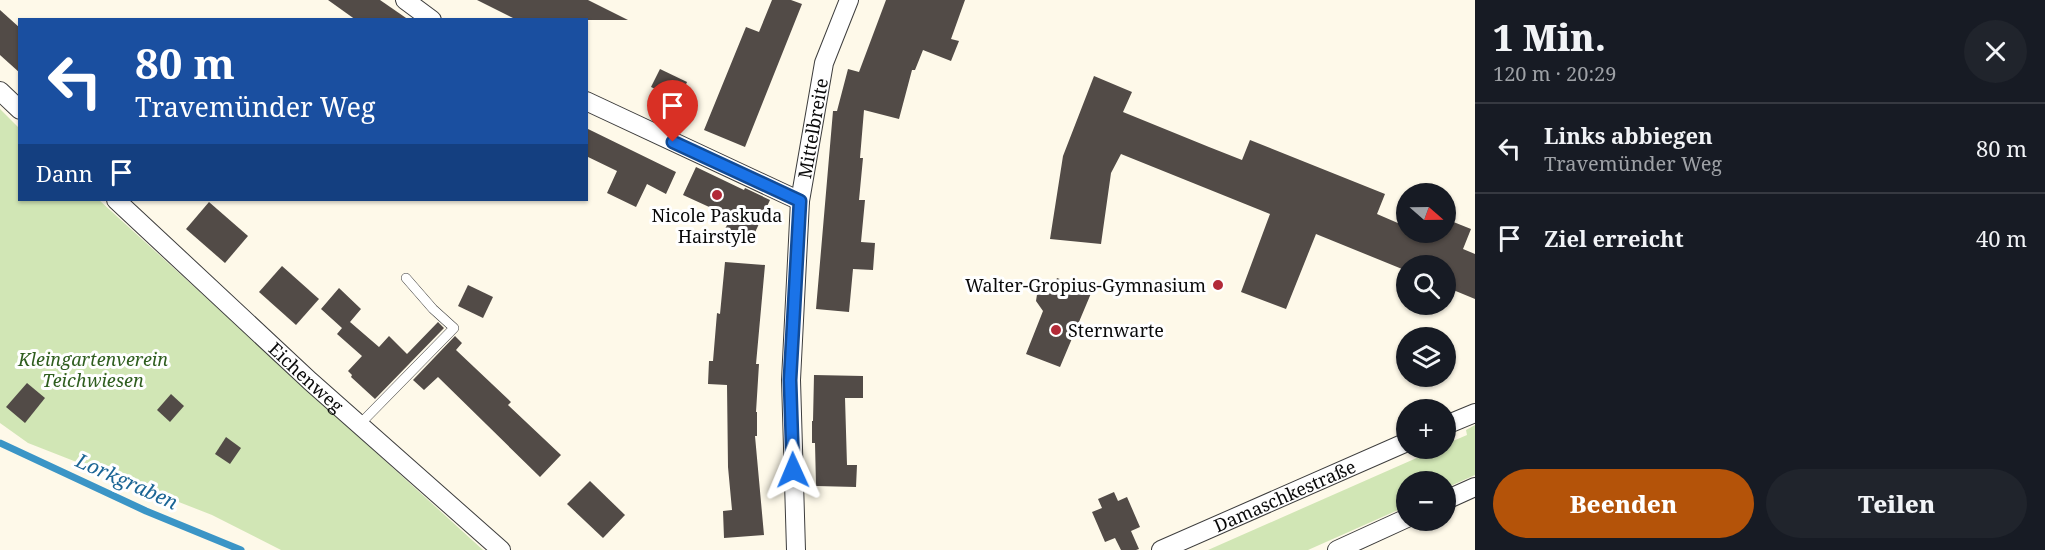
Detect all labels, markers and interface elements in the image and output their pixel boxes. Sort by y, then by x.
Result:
text: 1 Min. [1493,13,1606,62]
button: close [1964,20,2027,83]
text: 80 m [135,34,235,91]
icon: left [36,42,114,120]
text: 120 m · 20:29 [1493,60,1616,87]
street label: Mittelbreite [792,76,833,180]
pin [647,80,698,142]
text: Travemünder Weg [135,88,375,125]
icon: arrive [656,89,689,122]
text: Links abbiegen [1544,120,1713,150]
icon: left [1493,132,1526,165]
text: 80 m [1976,133,2027,163]
text: Travemünder Weg [1544,150,1722,177]
icon: arrive [105,156,138,189]
text: Dann [36,158,93,188]
north arrow [1396,183,1456,243]
map controls [1396,183,1456,531]
marker: Nicole Paskuda Hairstyle [710,188,724,202]
place label: Nicole Paskuda Hairstyle [652,203,782,248]
icon: arrive [1493,222,1526,255]
text: Ziel erreicht [1544,223,1684,253]
text: 40 m [1976,223,2027,253]
button: search [1396,255,1456,315]
place label: Walter-Gropius-Gymnasium [965,273,1206,297]
marker: Walter-Gropius-Gymnasium [1211,278,1225,292]
place label: Sternwarte [1068,318,1164,342]
marker: Sternwarte [1049,323,1063,337]
button: layers [1396,327,1456,387]
street label: Eichenweg [264,337,349,418]
park label: Kleingartenverein Teichwiesen [17,347,168,392]
button: + [1396,399,1456,459]
position arrow [761,438,825,502]
water label: Lorkgraben [71,446,182,516]
street label: Damaschkestraße [1210,454,1359,537]
button: Beenden [1493,469,1754,538]
button: Teilen [1766,469,2027,538]
button: − [1396,471,1456,531]

